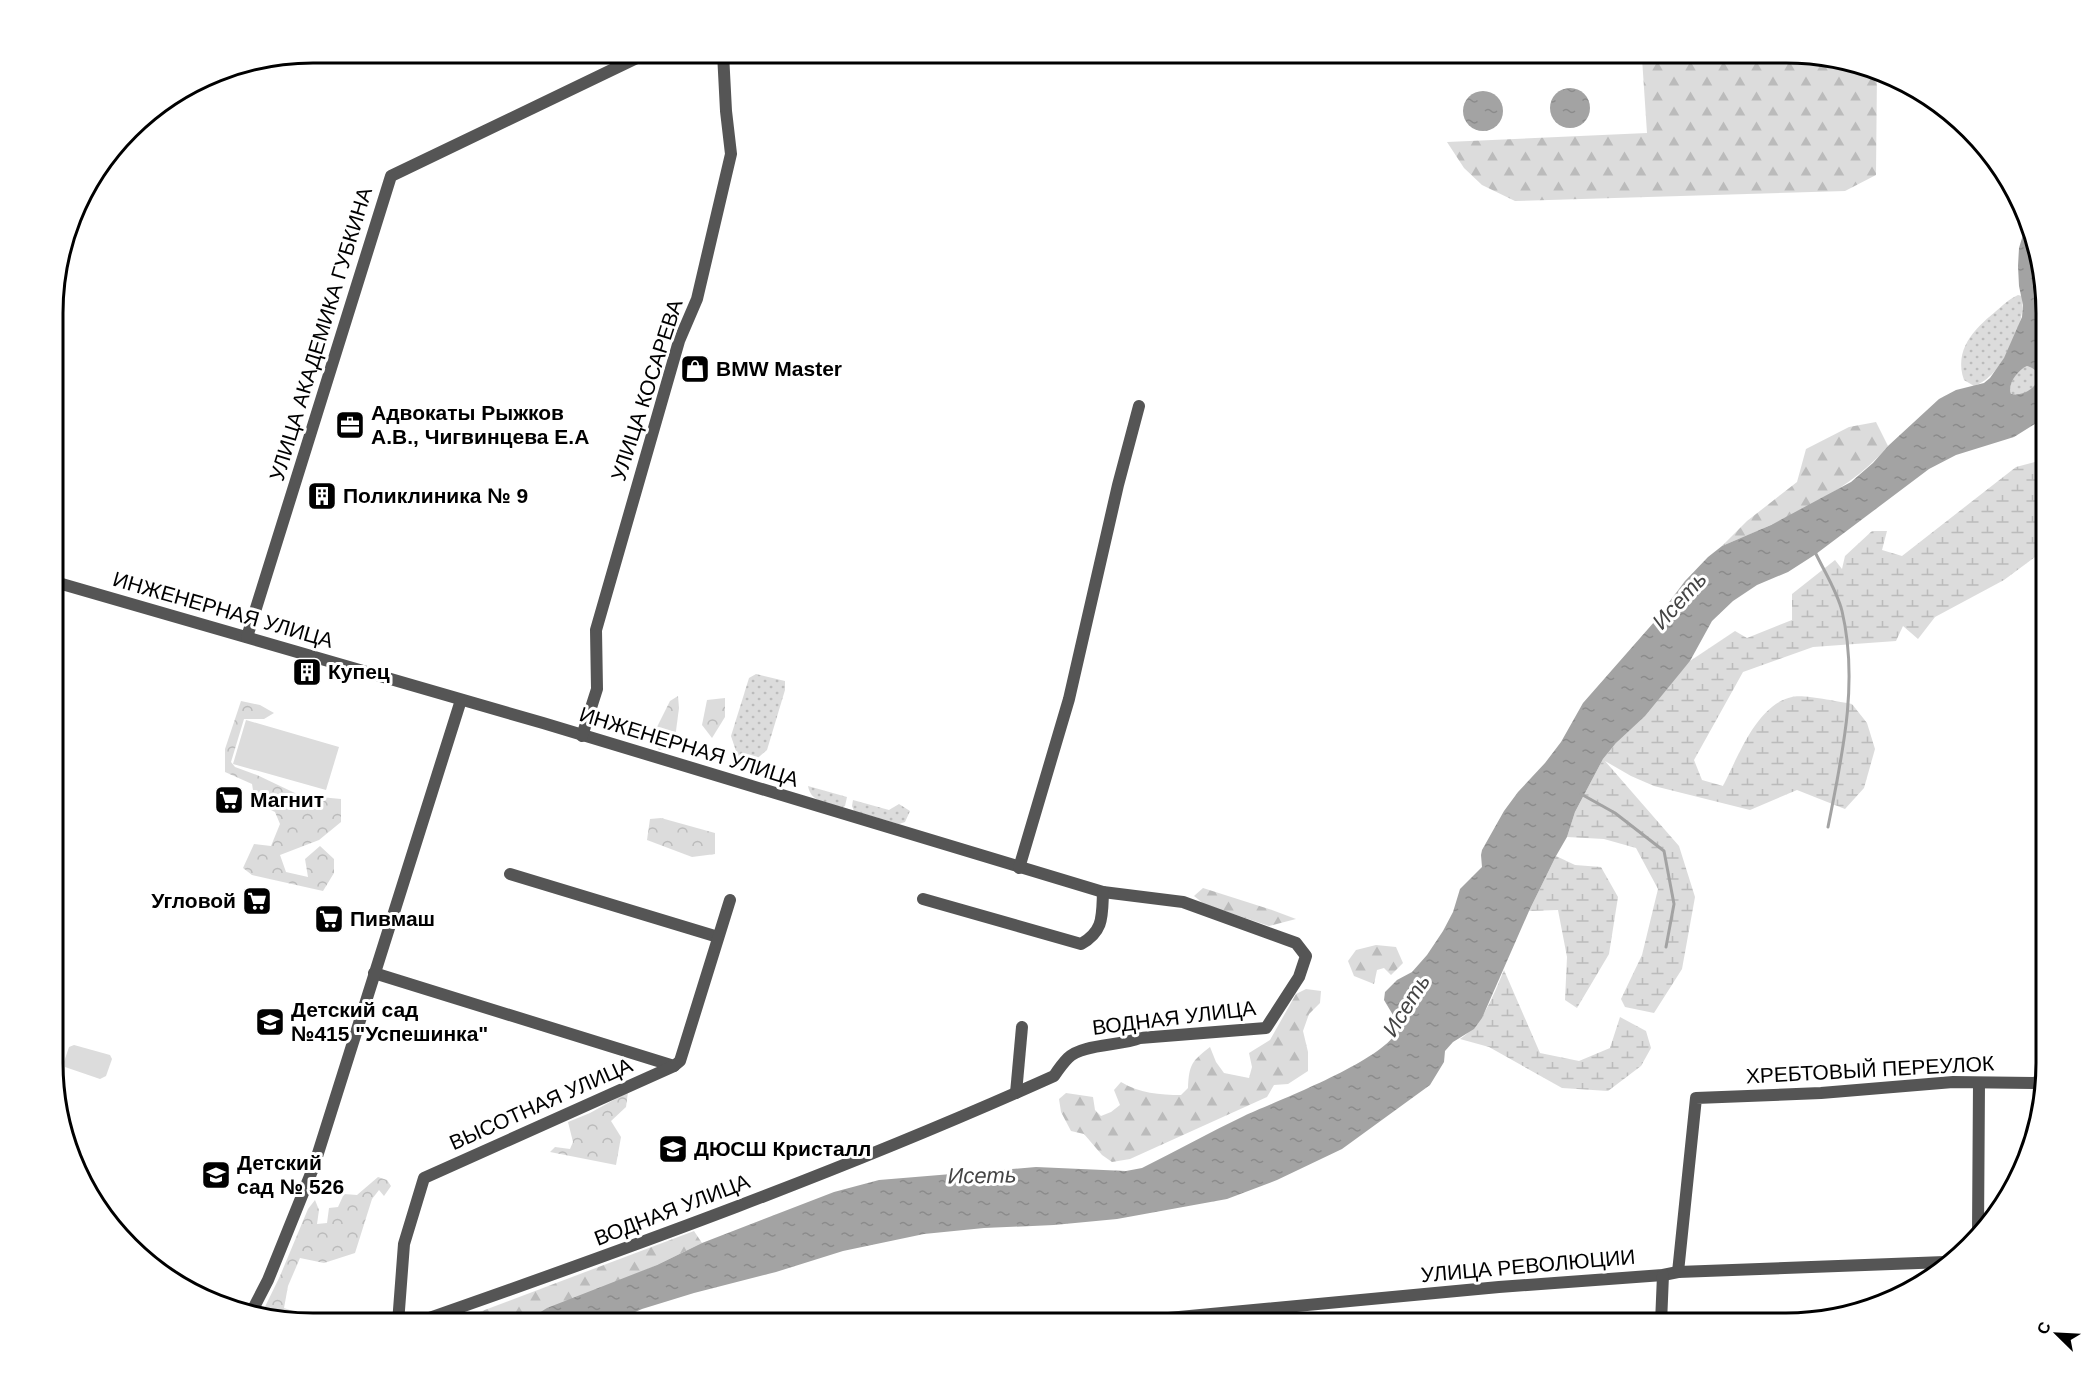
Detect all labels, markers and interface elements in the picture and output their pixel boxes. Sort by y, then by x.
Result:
street label: УЛИЦА АКАДЕМИКА ГУБКИНА [265,184,376,483]
street label: УЛИЦА КОСАРЕВА [606,296,687,483]
shop icon: BMW Master [679,353,711,385]
place label: BMW Master [716,357,842,380]
place label: Адвокаты Рыжков А.В., Чигвинцева Е.А [371,401,589,448]
office icon: Адвокаты Рыжков А.В., Чигвинцева Е.А [334,409,366,441]
building icon: Поликлиника № 9 [306,480,338,512]
place label: Поликлиника № 9 [343,484,528,507]
water label: Исеть [1647,566,1712,634]
street label: ИНЖЕНЕРНАЯ УЛИЦА [110,567,336,652]
building icon: Купец [291,656,323,688]
place label: Купец [328,660,390,683]
street label: ИНЖЕНЕРНАЯ УЛИЦА [577,702,802,791]
supermarket icon: Магнит [213,784,245,816]
place label: Магнит [250,788,324,811]
supermarket icon: Угловой [241,885,273,917]
place label: Угловой [151,889,236,912]
supermarket icon: Пивмаш [313,903,345,935]
place label: Пивмаш [350,907,435,930]
water label: Исеть [1378,970,1435,1041]
street label: ВОДНАЯ УЛИЦА [1091,996,1257,1039]
place label: Детский сад №415 "Успешинка" [291,998,488,1045]
school or university icon: Детский сад №415 "Успешинка" [254,1006,286,1038]
street label: ХРЕБТОВЫЙ ПЕРЕУЛОК [1745,1051,1996,1087]
street label: ВЫСОТНАЯ УЛИЦА [446,1053,636,1154]
school or university icon: ДЮСШ Кристалл [657,1133,689,1165]
place label: ДЮСШ Кристалл [694,1137,871,1160]
place label: Детcкий сад № 526 [237,1151,344,1198]
school or university icon: Детcкий сад № 526 [200,1159,232,1191]
water label: Исеть [947,1162,1017,1189]
street label: ВОДНАЯ УЛИЦА [591,1169,753,1250]
street label: УЛИЦА РЕВОЛЮЦИИ [1420,1245,1636,1286]
north arrow [2027,1304,2087,1364]
text: С [2034,1319,2054,1337]

